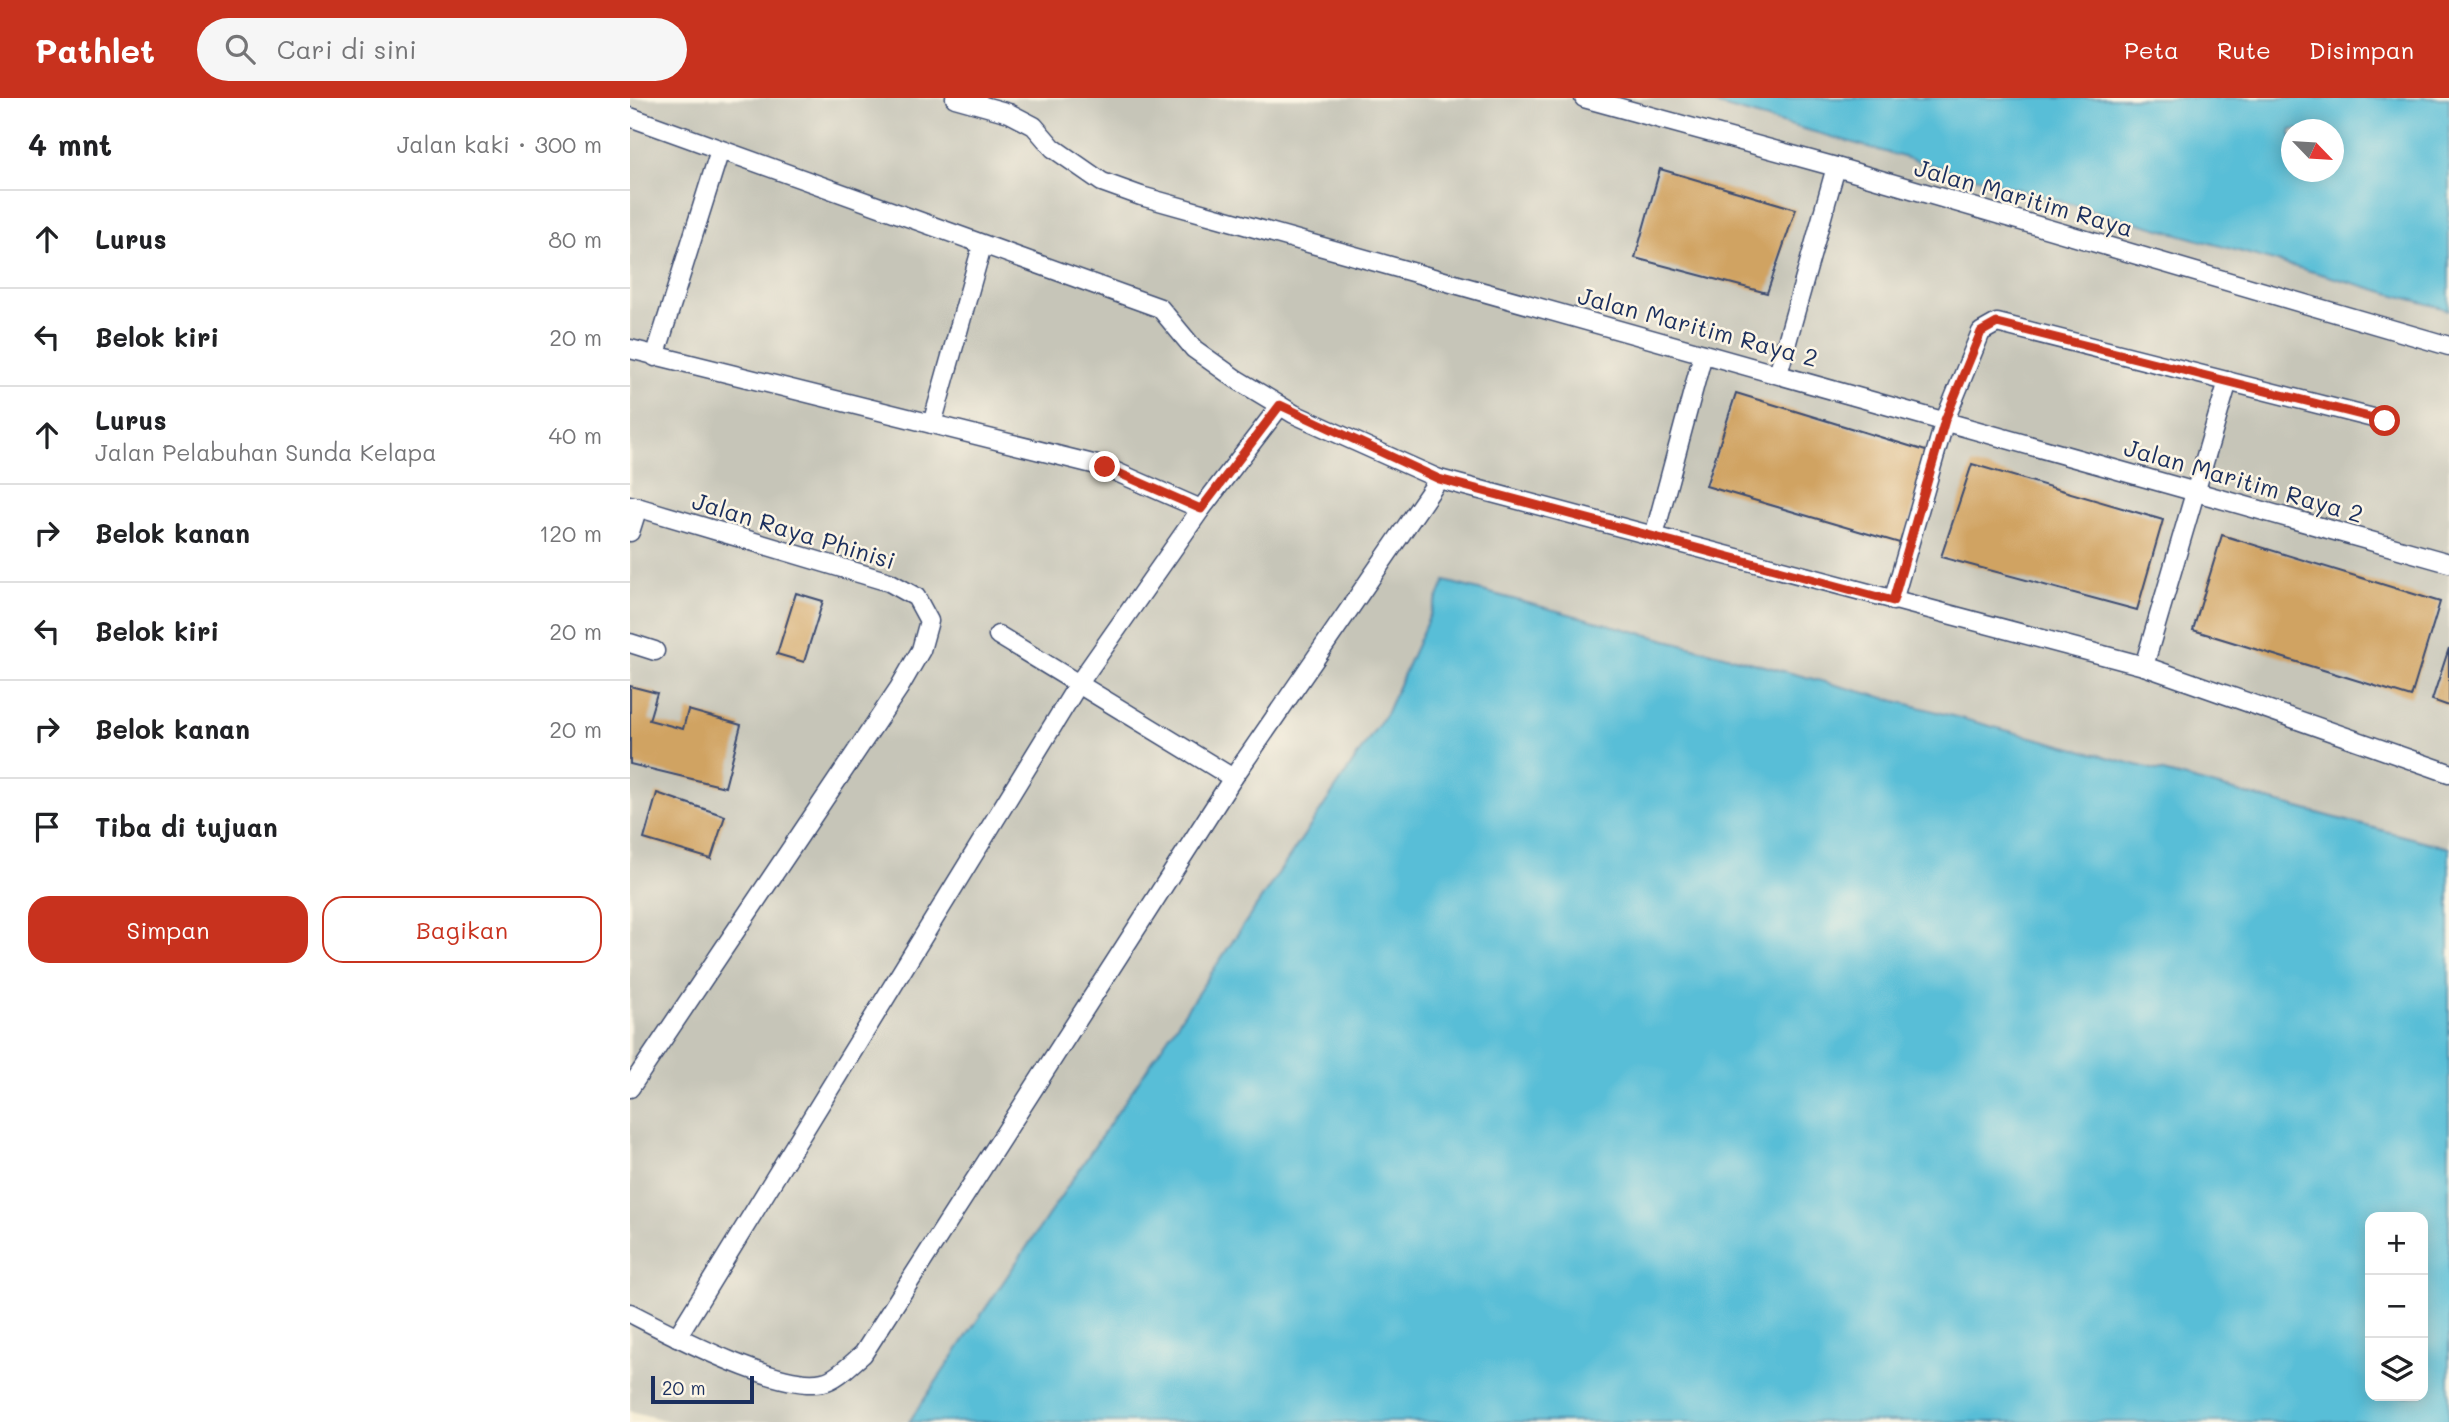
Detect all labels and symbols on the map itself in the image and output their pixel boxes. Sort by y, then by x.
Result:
north arrow [2281,119,2344,182]
street label: Jalan Maritim Raya [1911,151,2137,243]
street label: Jalan Maritim Raya 2 [1575,279,1821,373]
route start [2369,405,2400,436]
street label: Jalan Maritim Raya 2 [2121,431,2367,529]
route end [1089,451,1120,482]
street label: Jalan Raya Phinisi [689,484,899,576]
scale bar [651,1373,754,1405]

